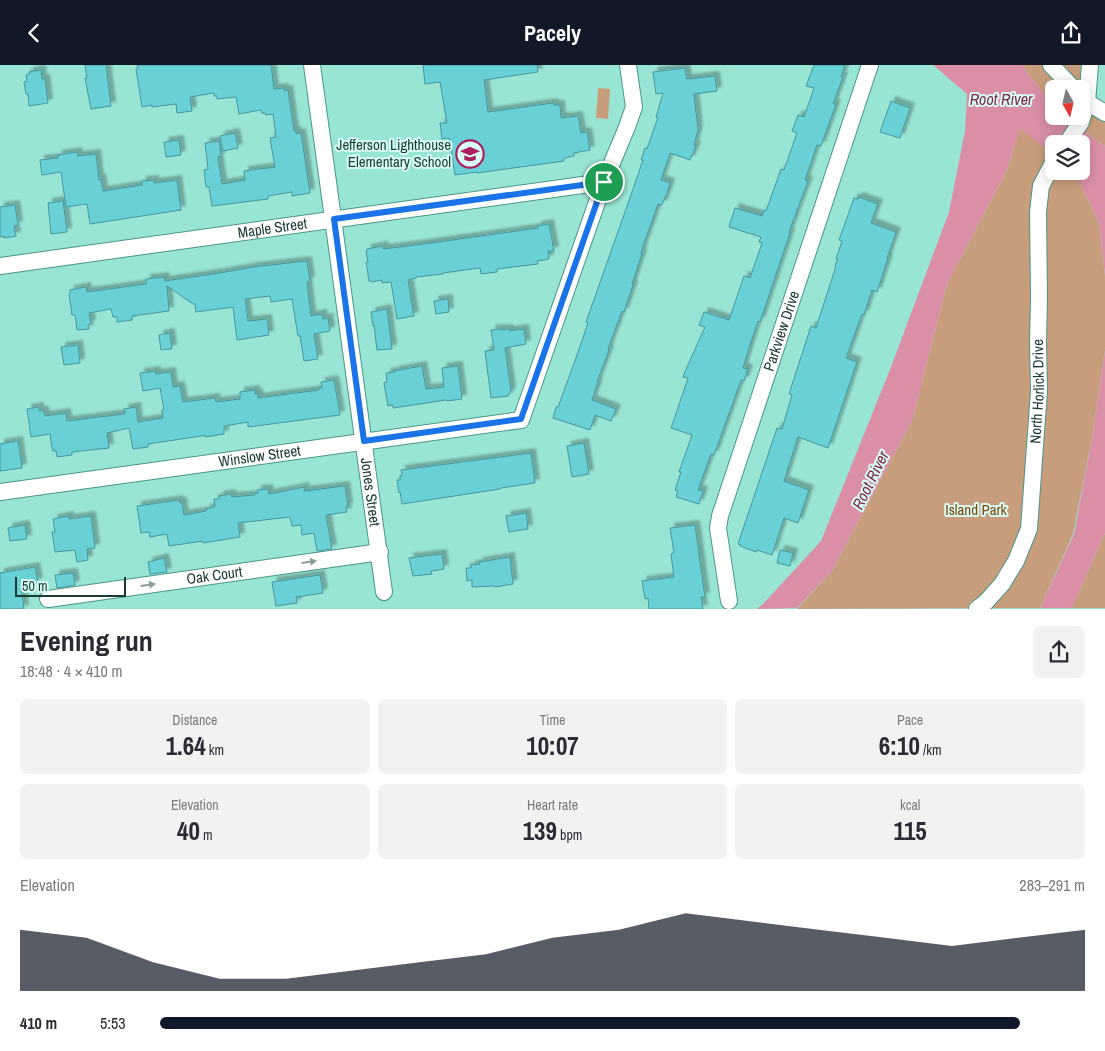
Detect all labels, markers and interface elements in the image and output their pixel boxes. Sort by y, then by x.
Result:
text: Pacely [524,18,581,48]
icon: back [20,19,48,47]
icon: share [1057,19,1085,47]
north arrow [1045,80,1090,125]
map controls [1045,80,1090,180]
water label: Root River [970,88,1033,110]
place label: Jefferson Lighthouse Elementary School [336,134,451,172]
button: layers [1045,135,1090,180]
school or university icon: Jefferson Lighthouse Elementary School [455,139,485,169]
pin [583,161,625,203]
icon: arrive [590,168,618,196]
street label: Maple Street [236,212,309,243]
street label: Parkview Drive [758,288,804,374]
street label: North Horlick Drive [1024,339,1049,444]
street label: Winslow Street [217,439,302,472]
water label: Root River [846,446,894,513]
street label: Jones Street [356,456,386,528]
park label: Island Park [945,499,1008,520]
one-way arrow [301,558,317,566]
street label: Oak Court [185,561,244,589]
scale bar [15,573,126,597]
text: 50 m [22,577,48,595]
one-way arrow [140,581,156,589]
text: Evening run [20,622,153,660]
button: share [1033,626,1085,678]
text: 18:48 · 4 × 410 m [20,660,123,682]
text: Distance [172,711,217,729]
text: Time [540,711,565,729]
text: Pace [897,711,923,729]
text: 1.64 [166,729,206,763]
text: 10:07 [526,729,579,763]
text: 6:10 [879,729,920,763]
text: km [206,741,224,759]
text: /km [920,741,942,759]
text: Elevation [171,796,219,814]
text: Heart rate [527,796,578,814]
text: kcal [900,796,920,814]
text: 40 [177,814,200,848]
text: 139 [523,814,557,848]
text: 115 [894,814,927,848]
text: m [200,826,213,844]
text: bpm [557,826,582,844]
text: Elevation [20,874,75,896]
text: 283–291 m [1019,874,1085,896]
text: 410 m [20,1012,57,1034]
text: 5:53 [100,1012,126,1034]

